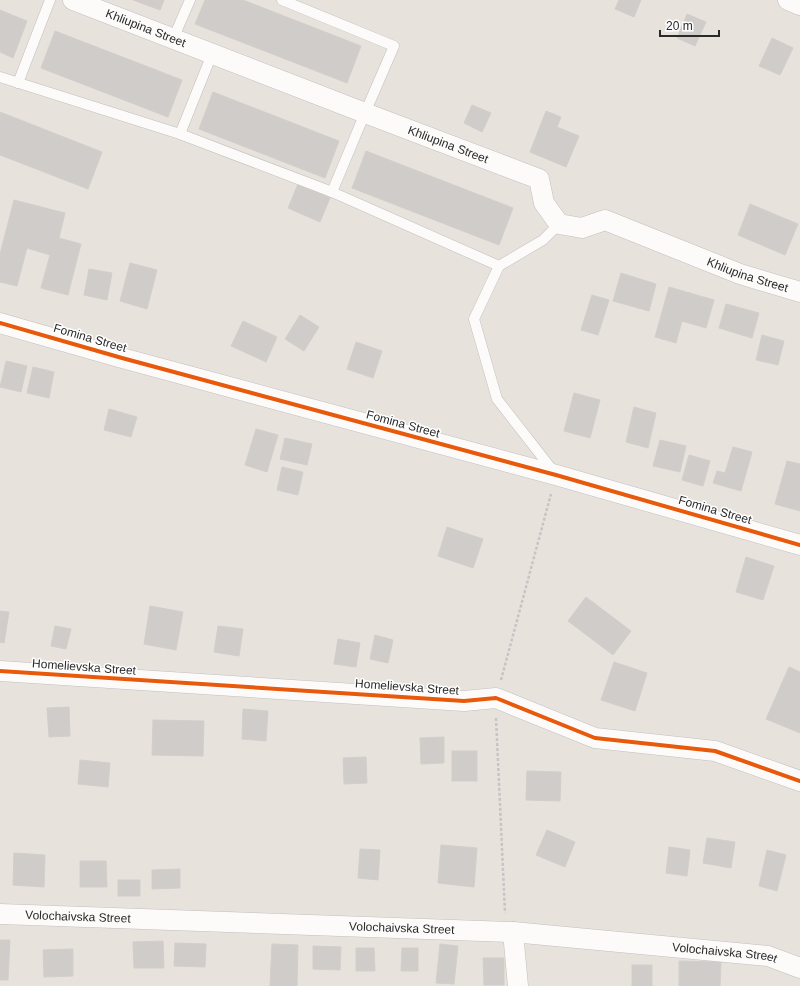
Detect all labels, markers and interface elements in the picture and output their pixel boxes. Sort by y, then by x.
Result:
street label: Khliupina Street [104,6,188,50]
scale bar [660,12,719,38]
text: 20 m [666,19,693,33]
street label: Khliupina Street [406,123,491,166]
street label: Khliupina Street [705,254,790,295]
street label: Fomina Street [52,321,129,355]
street label: Fomina Street [365,407,442,441]
street label: Fomina Street [677,493,754,527]
street label: Homelievska Street [32,656,137,678]
street label: Homelievska Street [355,676,460,698]
street label: Volochaivska Street [25,908,132,926]
street label: Volochaivska Street [349,919,455,937]
street label: Volochaivska Street [672,940,780,966]

